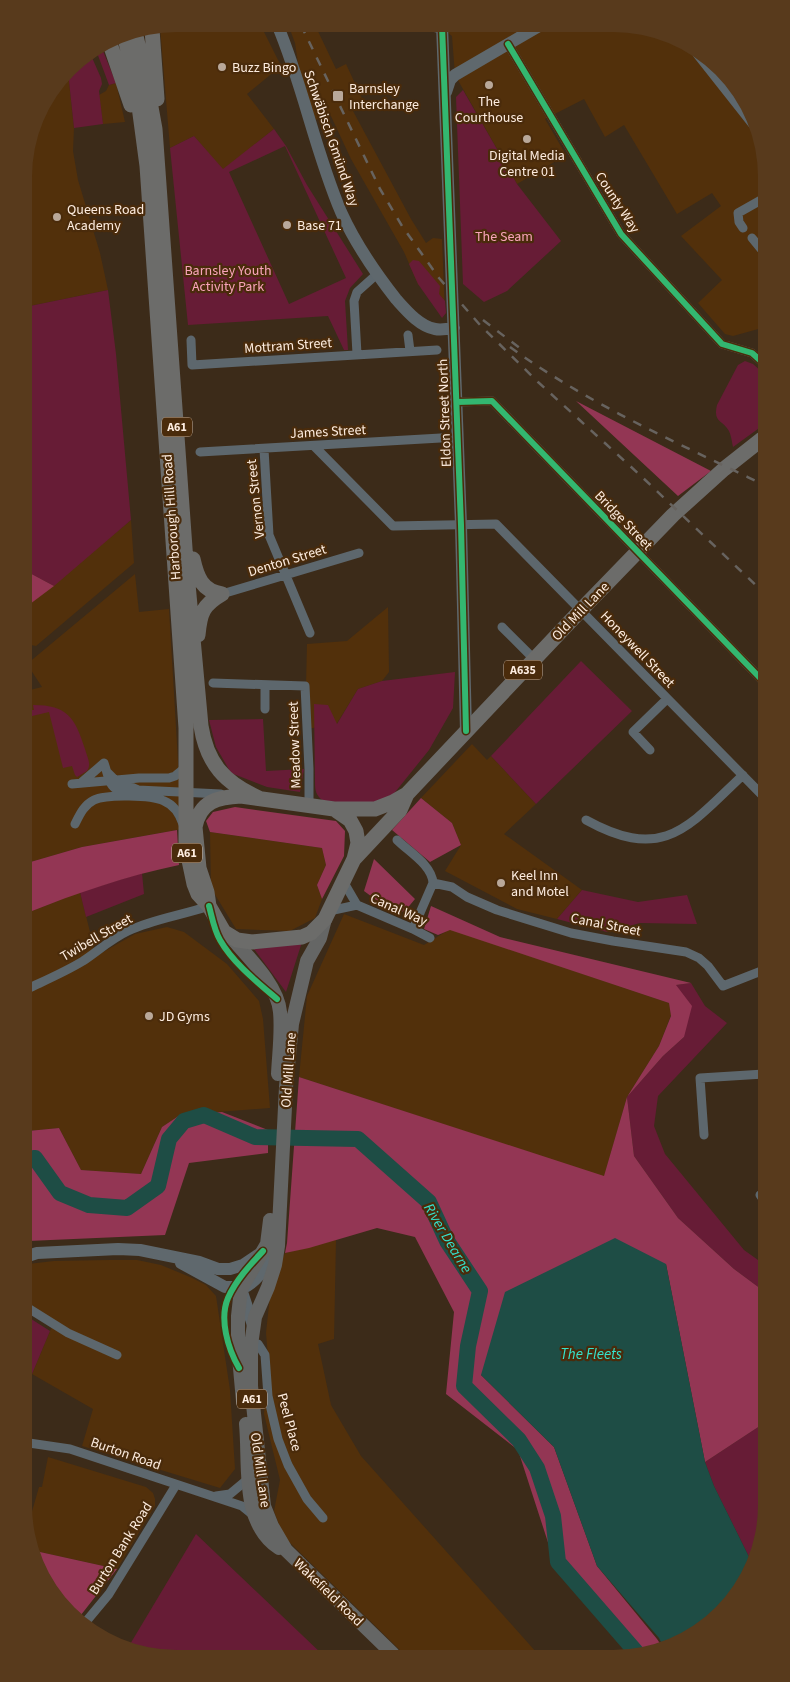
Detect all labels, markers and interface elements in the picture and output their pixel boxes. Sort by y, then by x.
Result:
place label: Buzz Bingo [232,58,296,78]
marker: Buzz Bingo [216,61,228,73]
street label: Schwäbisch Gmünd Way [298,68,364,210]
place label: Barnsley Interchange [349,79,419,115]
marker: The Courthouse [483,79,495,91]
marker: Barnsley Interchange [331,89,345,103]
place label: The Courthouse [455,92,523,128]
marker: Digital Media Centre 01 [521,133,533,145]
place label: Digital Media Centre 01 [489,146,565,182]
street label: County Way [590,168,645,237]
place label: Queens Road Academy [67,200,144,236]
marker: Queens Road Academy [51,211,63,223]
place label: Base 71 [297,216,342,236]
marker: Base 71 [281,219,293,231]
park label: The Seam [475,227,533,247]
park label: Barnsley Youth Activity Park [184,261,272,297]
street label: Mottram Street [244,333,333,359]
street label: Eldon Street North [433,358,457,468]
road number: A61 [162,418,192,437]
street label: James Street [290,420,367,444]
street label: Harborough Hill Road [158,453,186,581]
street label: Vernon Street [242,458,270,540]
street label: Bridge Street [590,486,657,555]
street label: Denton Street [246,539,329,582]
street label: Old Mill Lane [547,578,614,646]
street label: Honeywell Street [595,607,679,693]
road number: A635 [504,660,542,680]
street label: Meadow Street [283,701,307,789]
road number: A61 [172,844,202,862]
place label: Keel Inn and Motel [511,866,569,902]
marker: Keel Inn and Motel [495,877,507,889]
street label: Canal Way [367,888,431,932]
street label: Canal Street [569,908,643,942]
street label: Twibell Street [57,909,136,967]
place label: JD Gyms [159,1007,210,1027]
marker: JD Gyms [143,1010,155,1022]
street label: Old Mill Lane [276,1032,302,1108]
water label: River Dearne [418,1199,477,1277]
water label: The Fleets [560,1344,622,1365]
road number: A61 [237,1390,267,1408]
street label: Peel Place [272,1391,306,1454]
street label: Old Mill Lane [245,1431,275,1509]
street label: Burton Road [88,1433,164,1475]
street label: Burton Bank Road [84,1498,157,1599]
street label: Wakefield Road [289,1554,368,1631]

